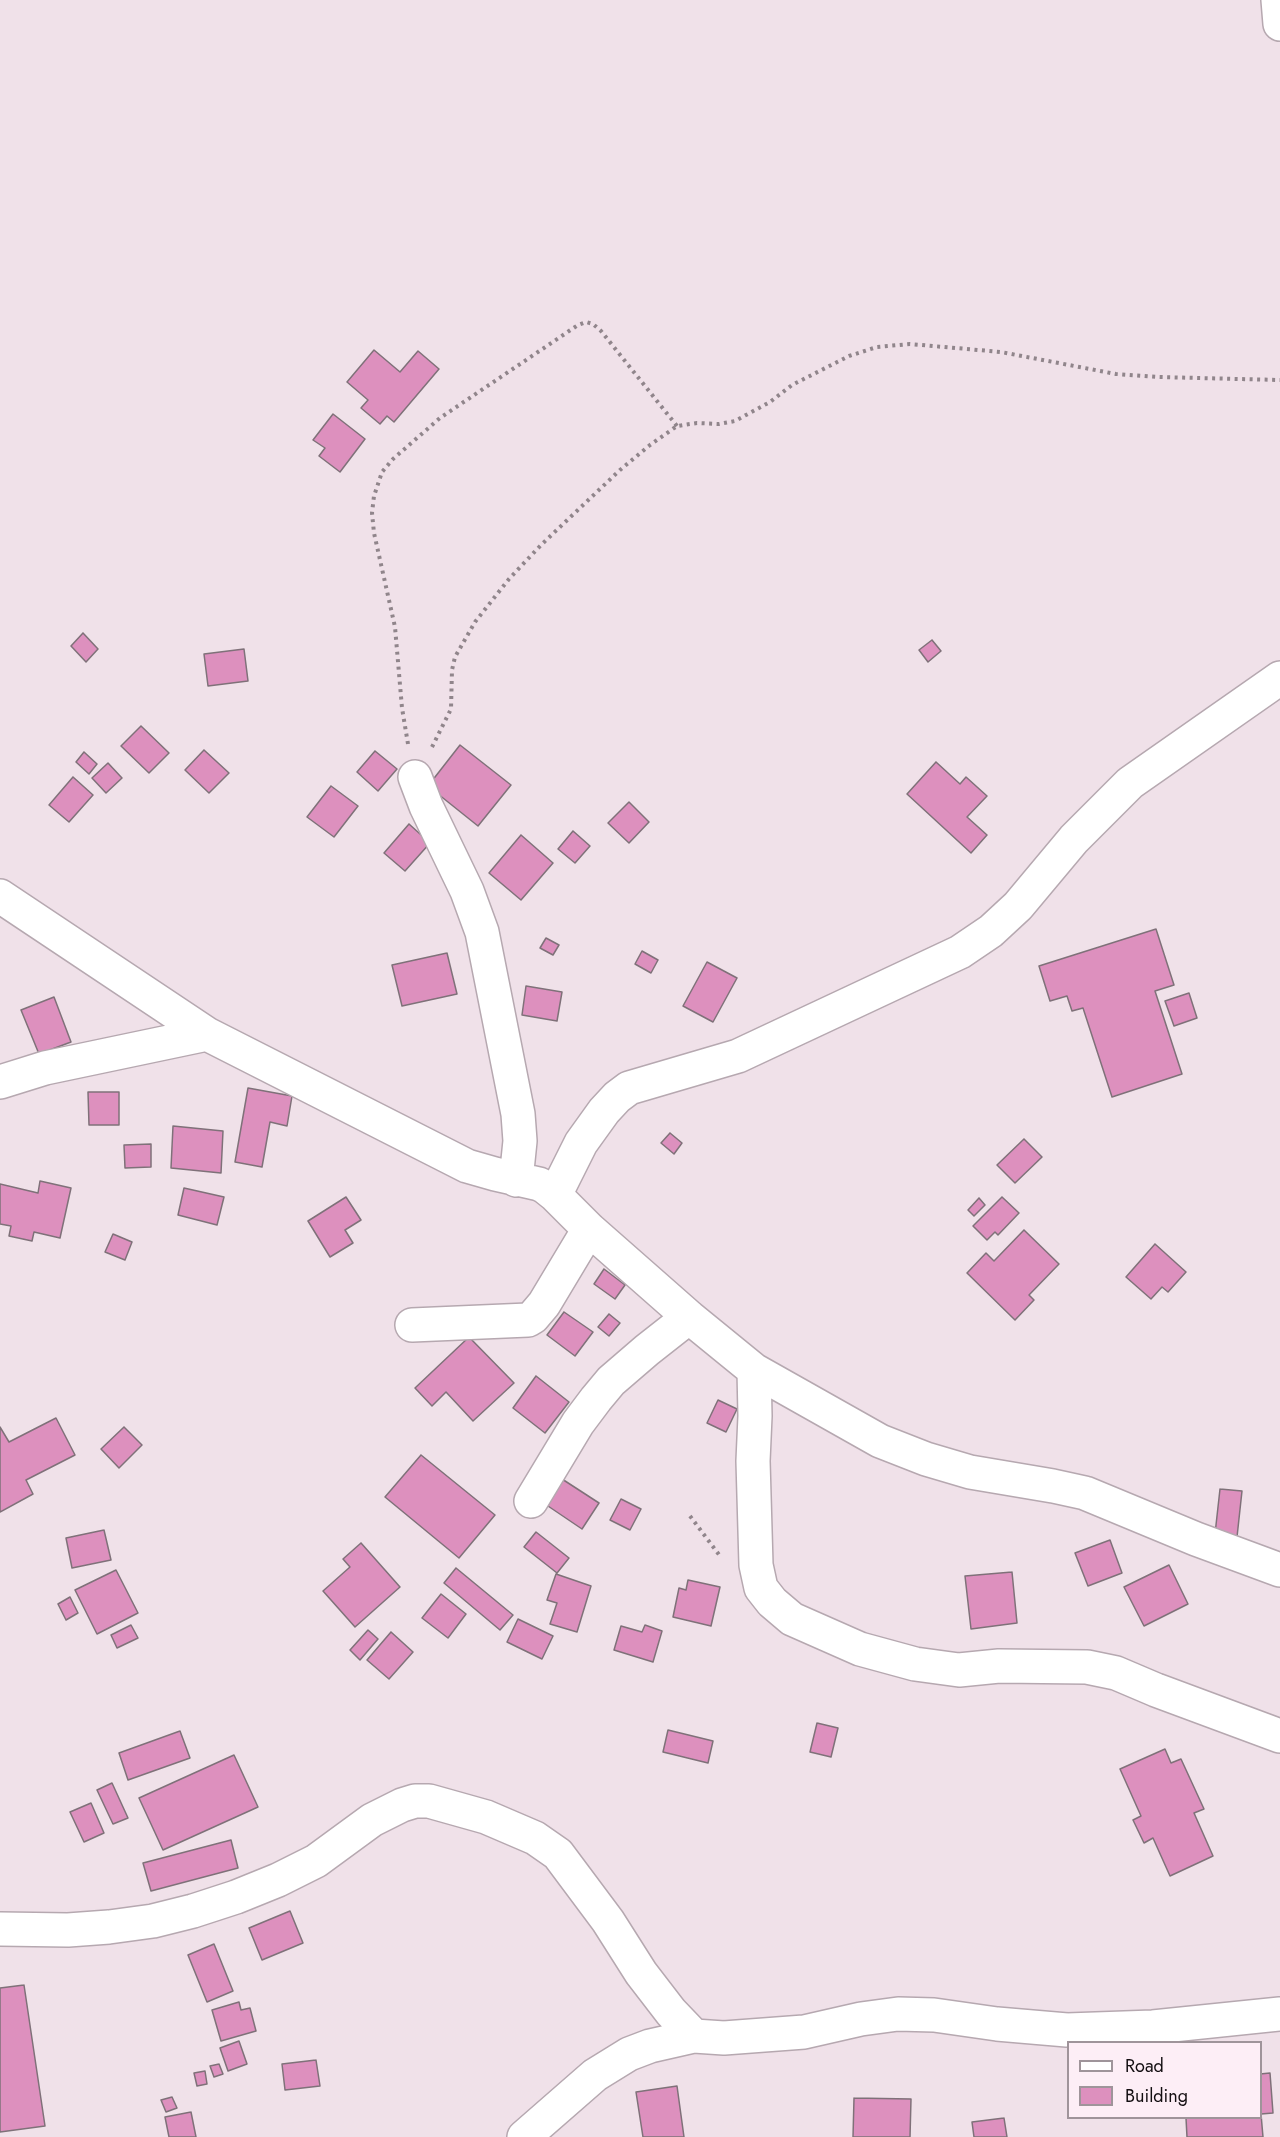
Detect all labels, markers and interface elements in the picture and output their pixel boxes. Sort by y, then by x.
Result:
legend [1067,2041,1262,2119]
text: Road [1125,2053,1164,2079]
text: Building [1125,2083,1188,2109]

